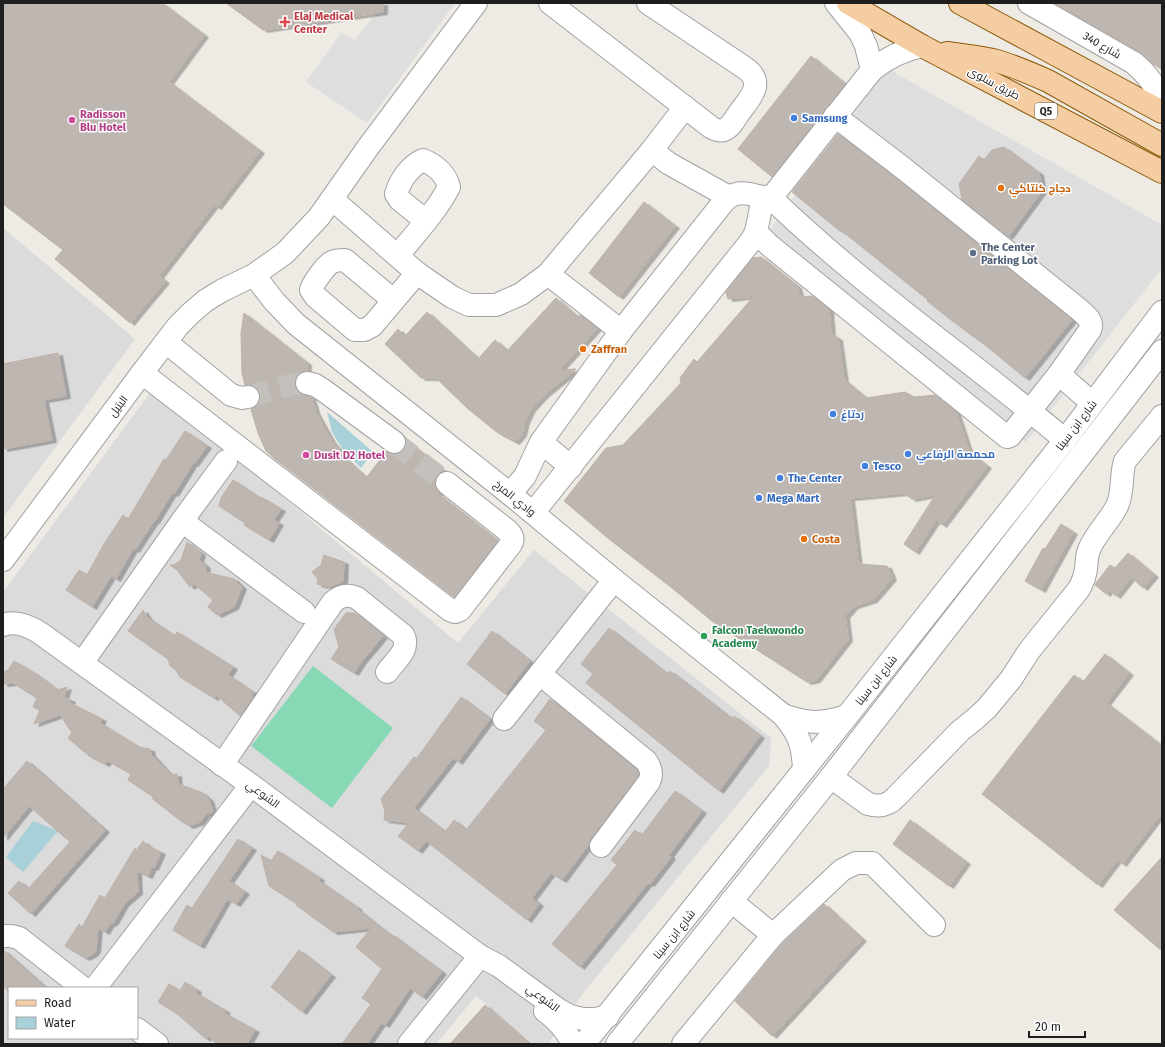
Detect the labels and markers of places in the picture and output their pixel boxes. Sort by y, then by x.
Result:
place label: Elaj Medical Center [294,10,354,36]
marker: Elaj Medical Center [279,16,291,28]
place label: Radisson Blu Hotel [80,108,127,134]
place label: Samsung [802,112,849,125]
marker: Samsung [789,113,799,123]
marker: Radisson Blu Hotel [67,115,77,125]
place label: دجاج كنتاكي [1009,182,1071,198]
marker: دجاج كنتاكي [996,183,1006,193]
place label: The Center Parking Lot [981,241,1038,267]
marker: The Center Parking Lot [968,248,978,258]
place label: Zaffran [591,343,627,356]
marker: Zaffran [578,344,588,354]
place label: ردتاغ [841,408,864,422]
marker: ردتاغ [828,409,838,419]
place label: محمصة الرفاعي [916,448,995,464]
place label: Dusit D2 Hotel [314,449,386,462]
marker: محمصة الرفاعي [903,449,913,459]
marker: Dusit D2 Hotel [301,450,311,460]
place label: Tesco [873,460,902,473]
marker: Tesco [860,461,870,471]
place label: The Center [788,472,843,485]
marker: The Center [775,473,785,483]
place label: Mega Mart [767,492,820,505]
marker: Mega Mart [754,493,764,503]
place label: Costa [812,533,840,546]
marker: Costa [799,534,809,544]
place label: Falcon Taekwondo Academy [711,624,804,650]
marker: Falcon Taekwondo Academy [699,631,709,641]

